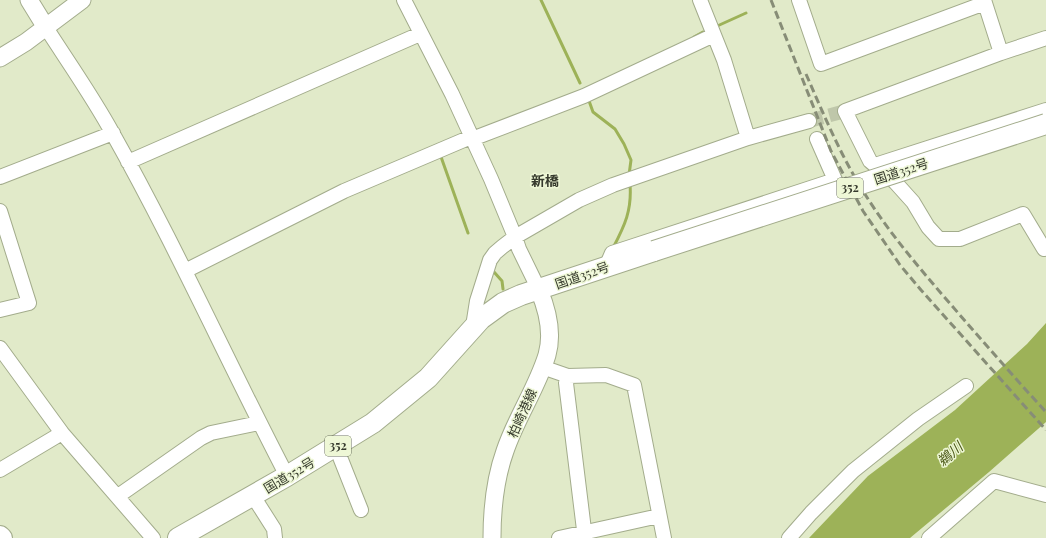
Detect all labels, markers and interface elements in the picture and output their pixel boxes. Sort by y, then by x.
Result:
street label: 国道352号 [871,154,930,187]
district label: 新橋 [531,171,559,190]
road number: 352 [837,178,863,198]
street label: 国道352号 [552,257,611,292]
street label: 柏崎港線 [503,386,540,440]
road number: 352 [325,436,351,456]
water label: 鵜川 [933,436,968,470]
street label: 国道352号 [260,453,317,496]

